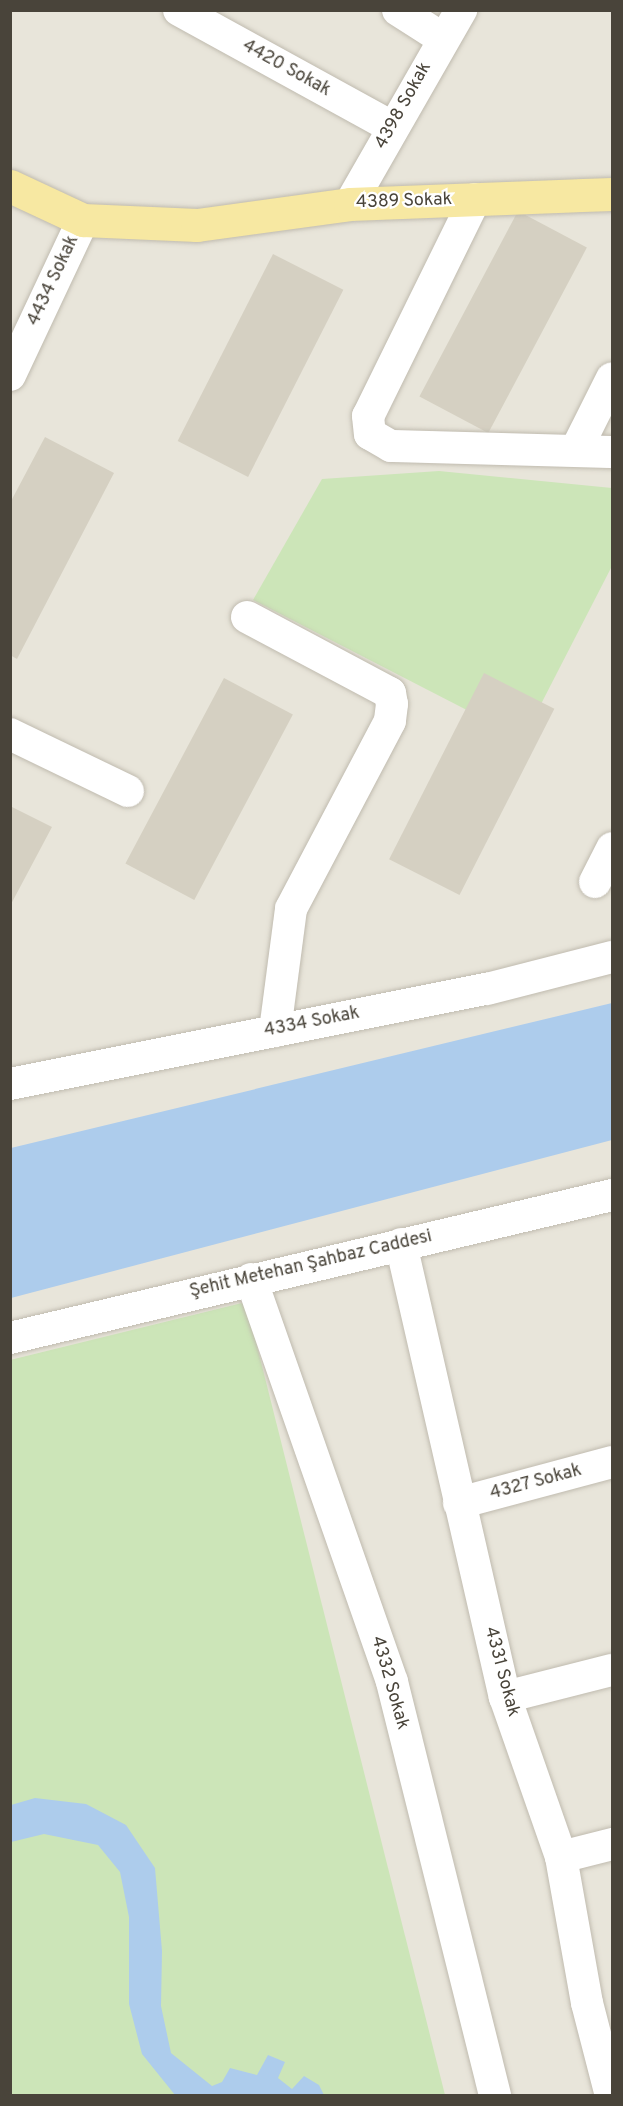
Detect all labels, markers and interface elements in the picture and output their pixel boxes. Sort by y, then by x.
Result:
street label: 4420 Sokak [238,36,334,102]
street label: 4398 Sokak [371,59,437,153]
street label: 4389 Sokak [356,190,452,214]
street label: 4434 Sokak [24,232,84,330]
street label: 4334 Sokak [262,1003,362,1043]
street label: Şehit Metehan Şahbaz Caddesi [188,1227,434,1303]
street label: 4327 Sokak [487,1460,585,1506]
street label: 4331 Sokak [479,1625,523,1719]
street label: 4332 Sokak [365,1634,413,1732]

